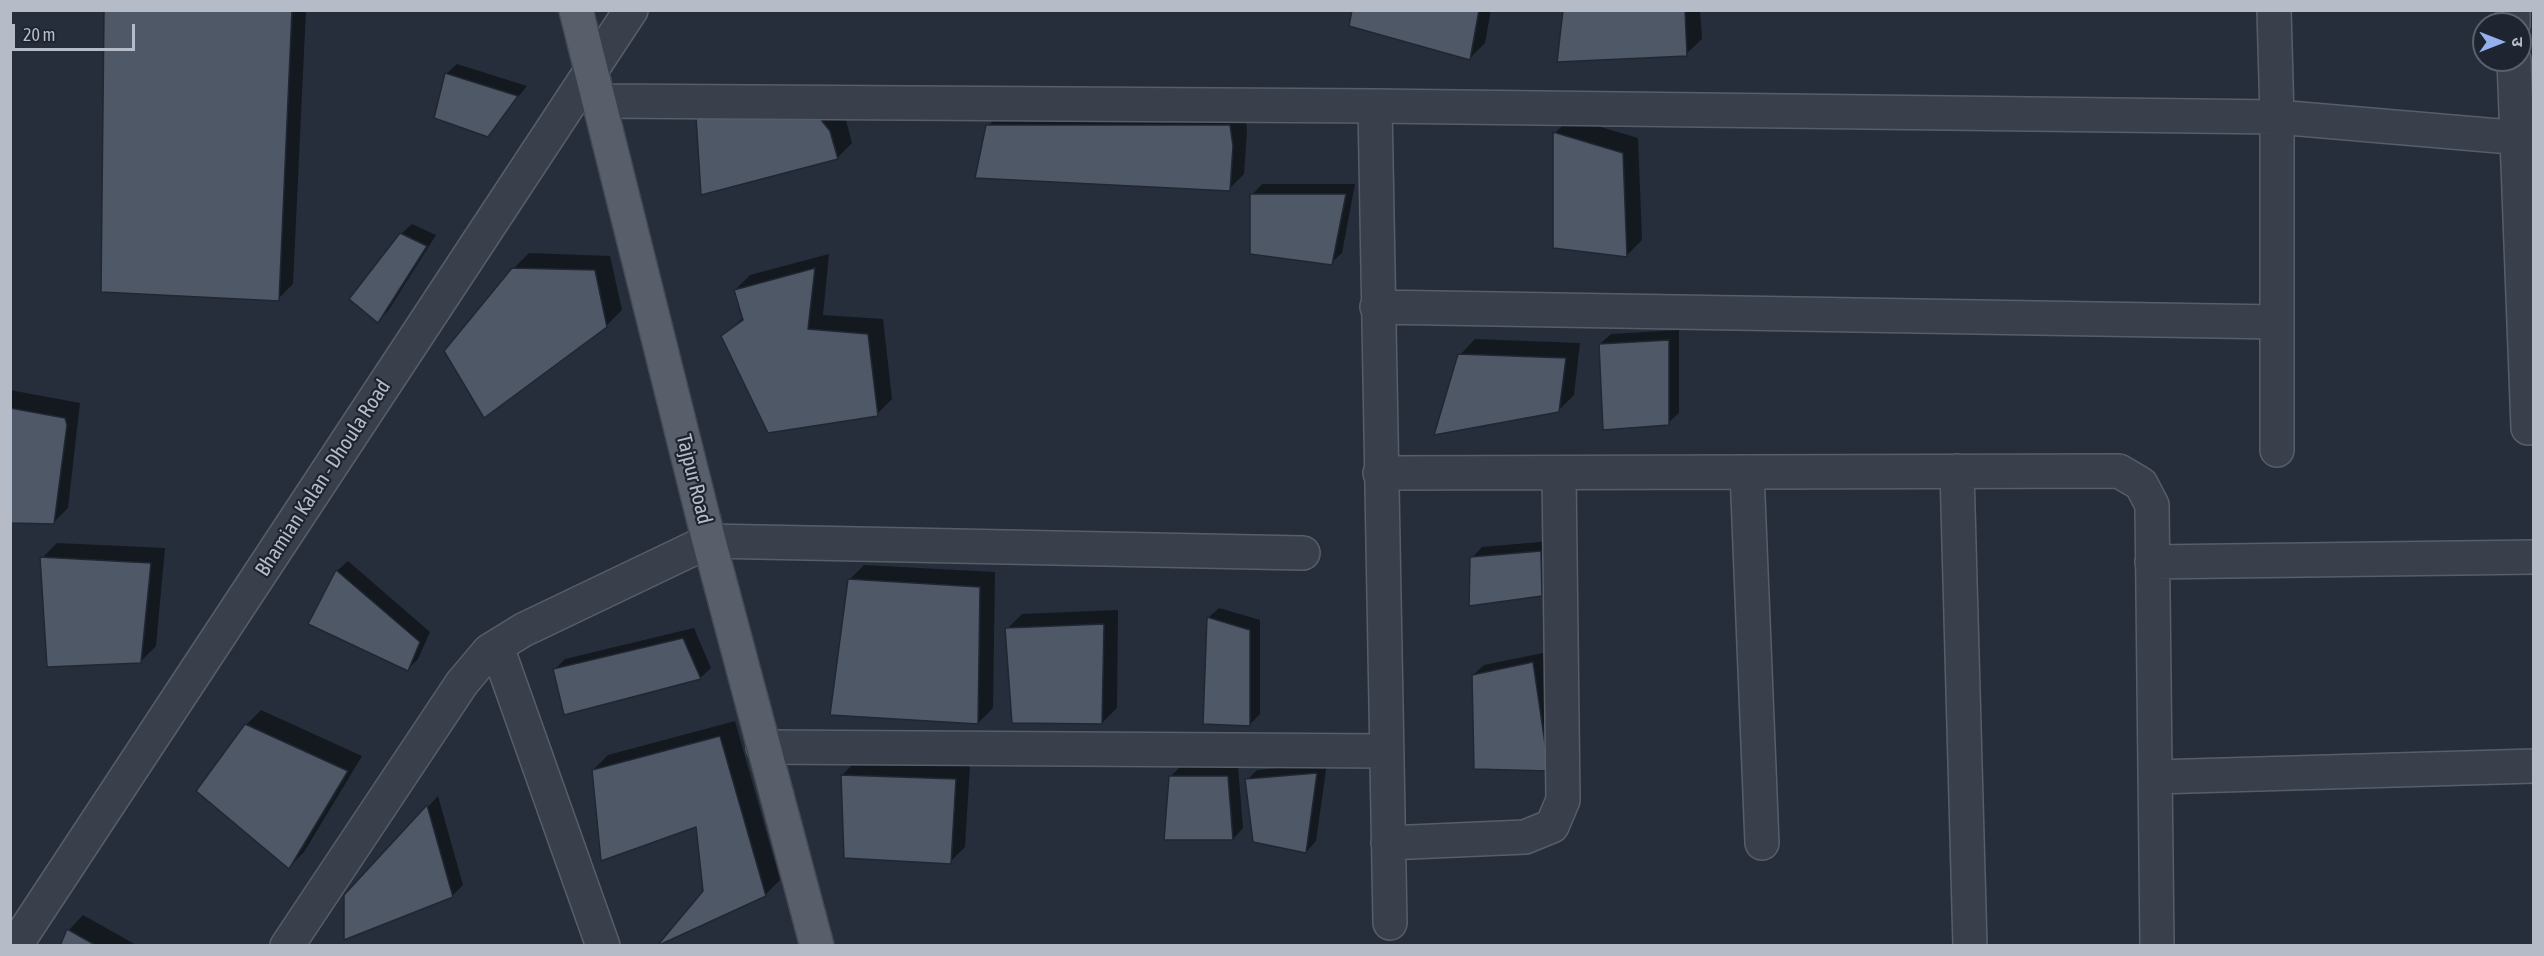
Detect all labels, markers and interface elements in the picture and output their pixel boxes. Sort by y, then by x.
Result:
scale bar [15,12,138,50]
north arrow [2472,12,2532,72]
text: 20 m [23,24,55,45]
text: उ [2509,37,2527,47]
street label: Bhamian Kalan - Dhoula Road [250,375,396,581]
street label: Tajpur Road [671,432,717,526]

